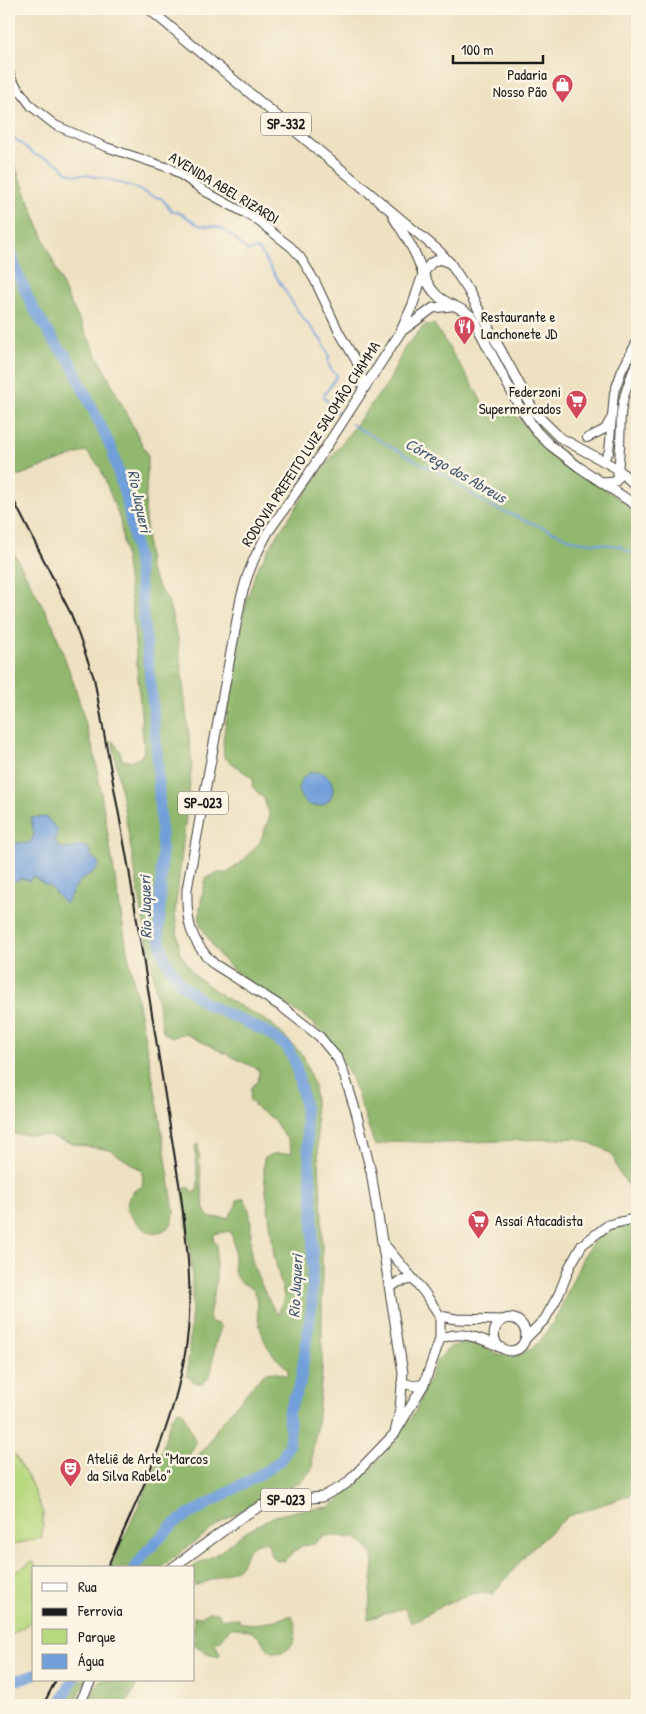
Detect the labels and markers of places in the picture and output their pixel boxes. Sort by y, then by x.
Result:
place label: Padaria Nosso Pão [493,64,547,102]
shop icon: Padaria Nosso Pão [551,72,575,103]
place label: Restaurante e Lanchonete JD [481,306,558,344]
restaurant icon: Restaurante e Lanchonete JD [453,314,477,345]
place label: Federzoni Supermercados [479,381,561,419]
supermarket icon: Federzoni Supermercados [565,389,589,420]
supermarket icon: Assaí Atacadista [467,1209,491,1240]
place label: Assaí Atacadista [495,1210,583,1231]
place label: Ateliê de Arte "Marcos da Silva Rabelo" [87,1448,208,1486]
theatre icon: Ateliê de Arte "Marcos da Silva Rabelo" [59,1456,83,1487]

